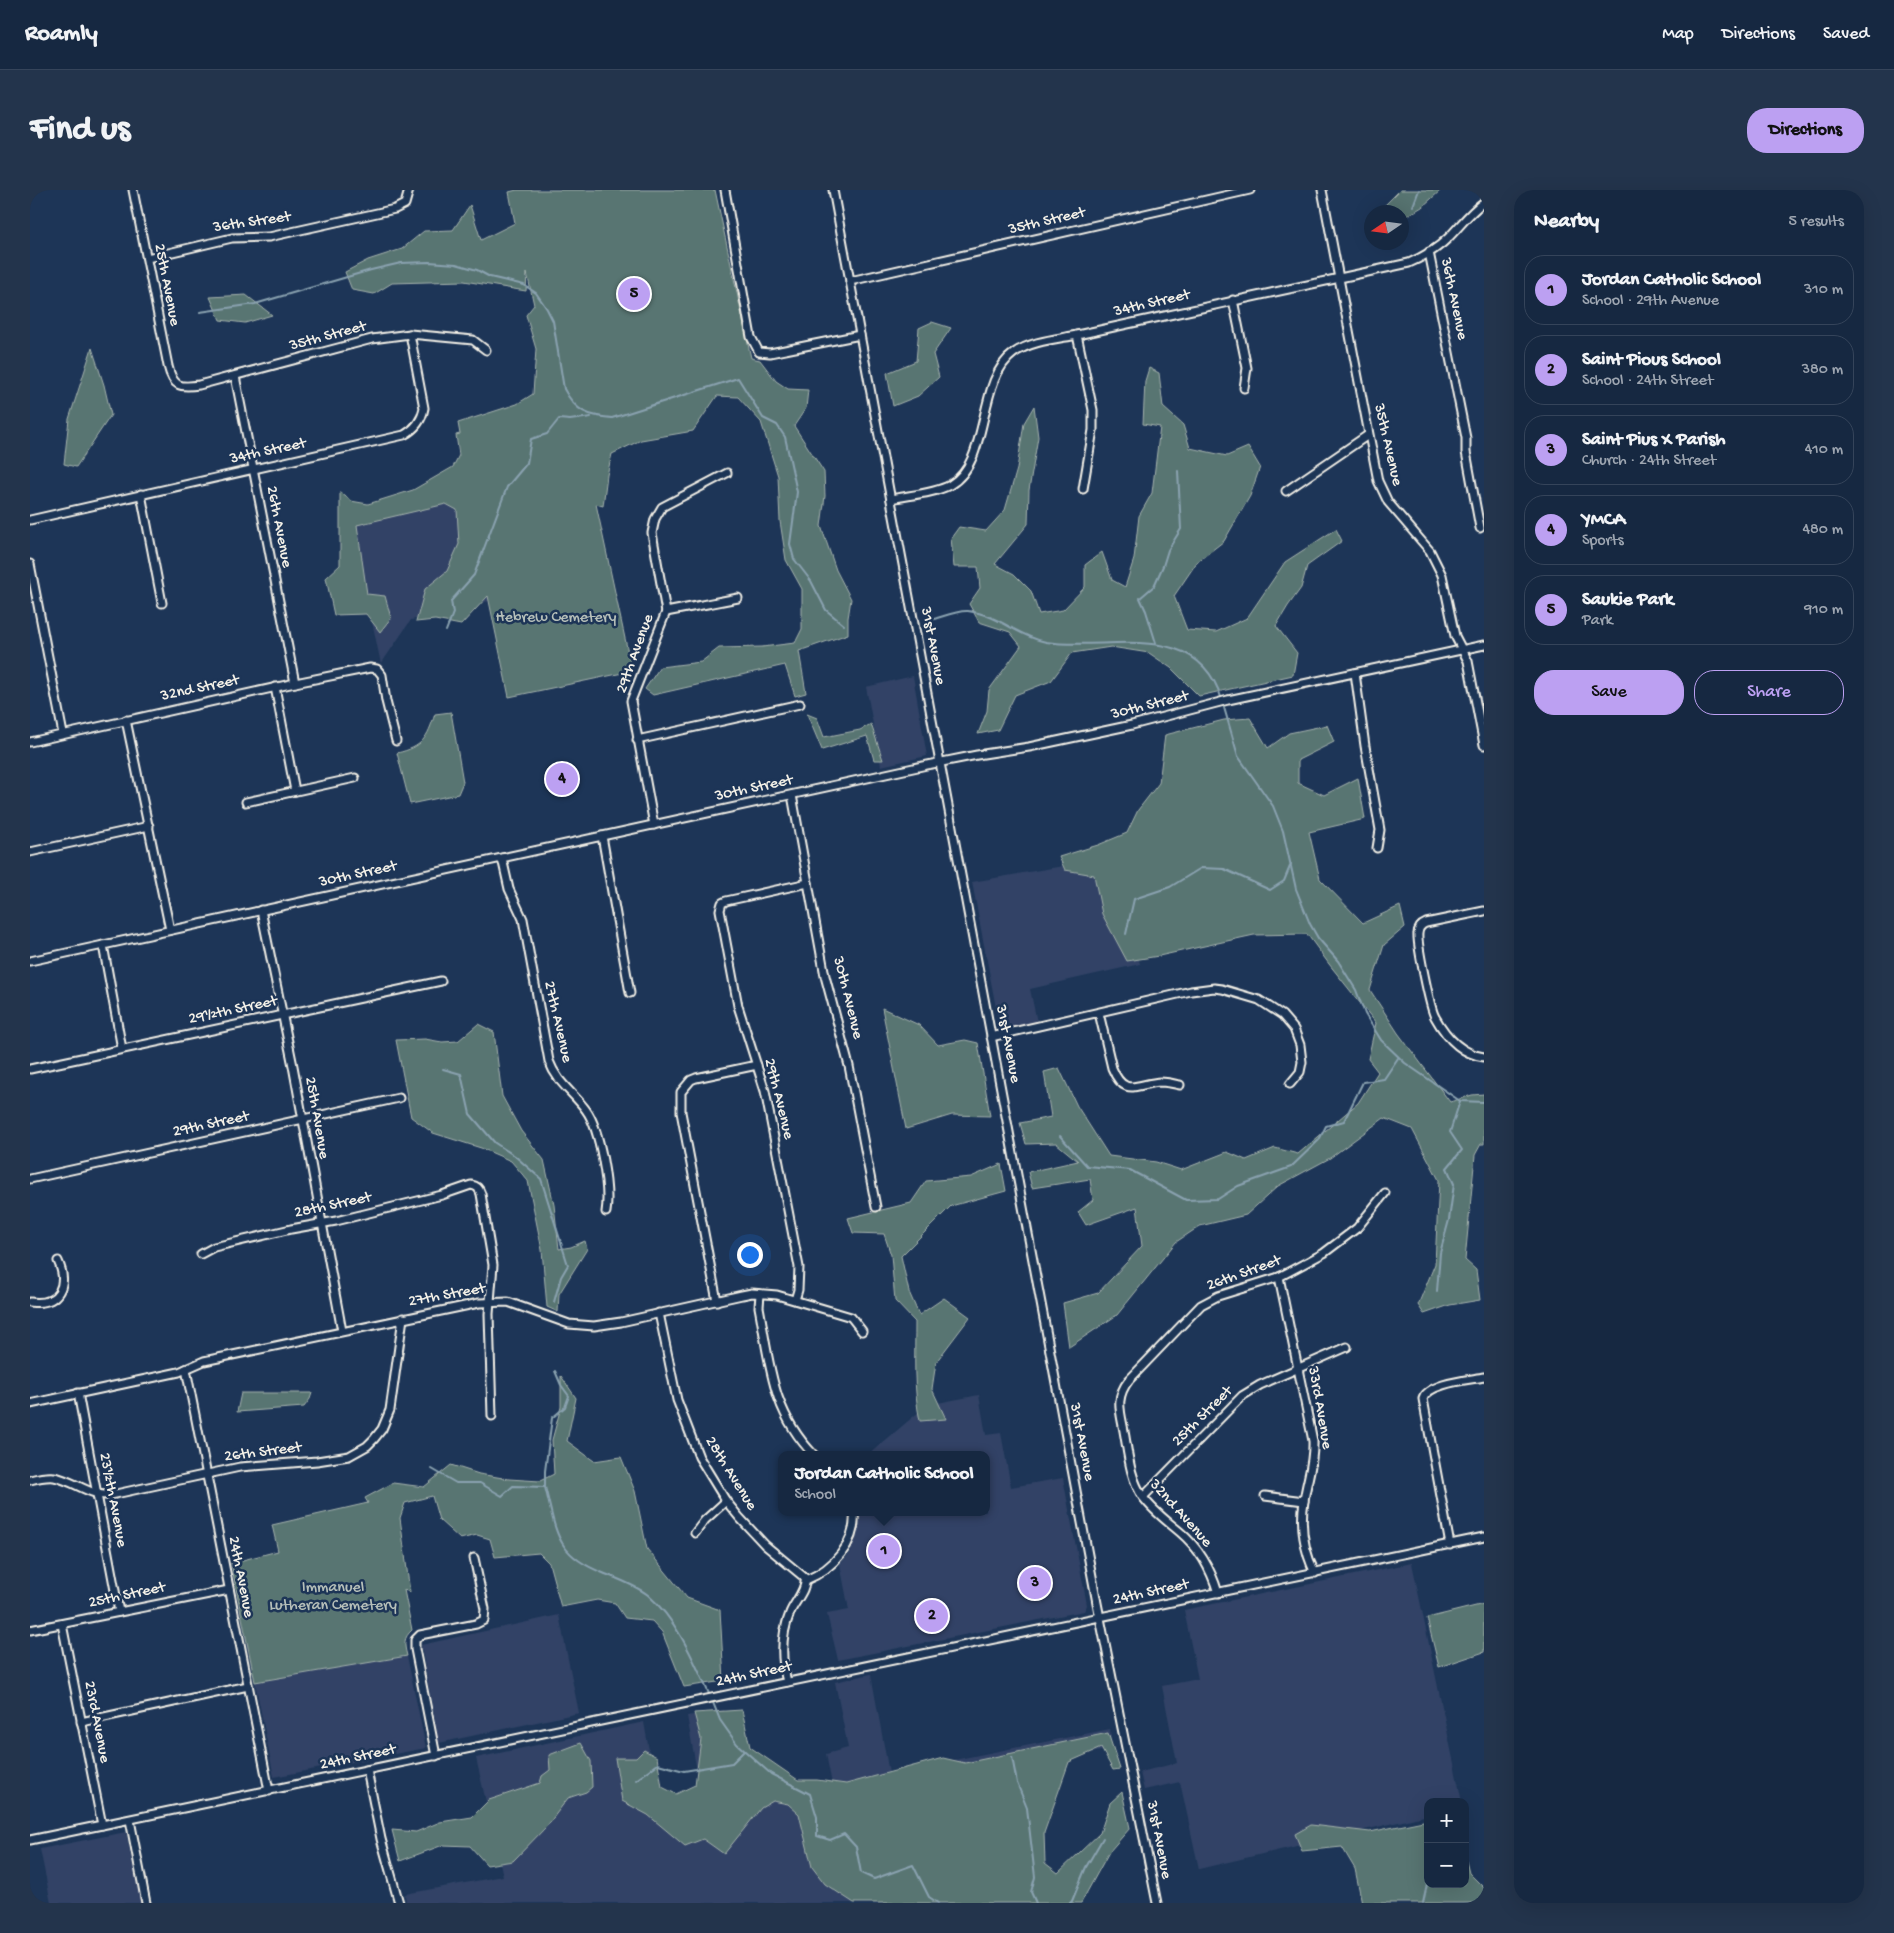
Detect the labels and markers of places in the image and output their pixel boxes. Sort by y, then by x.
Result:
pin: 5 [618,275,650,313]
pin: 4 [546,760,578,798]
pin: 1 [868,1532,900,1570]
pin: 3 [1019,1564,1051,1602]
pin: 2 [916,1597,948,1635]

